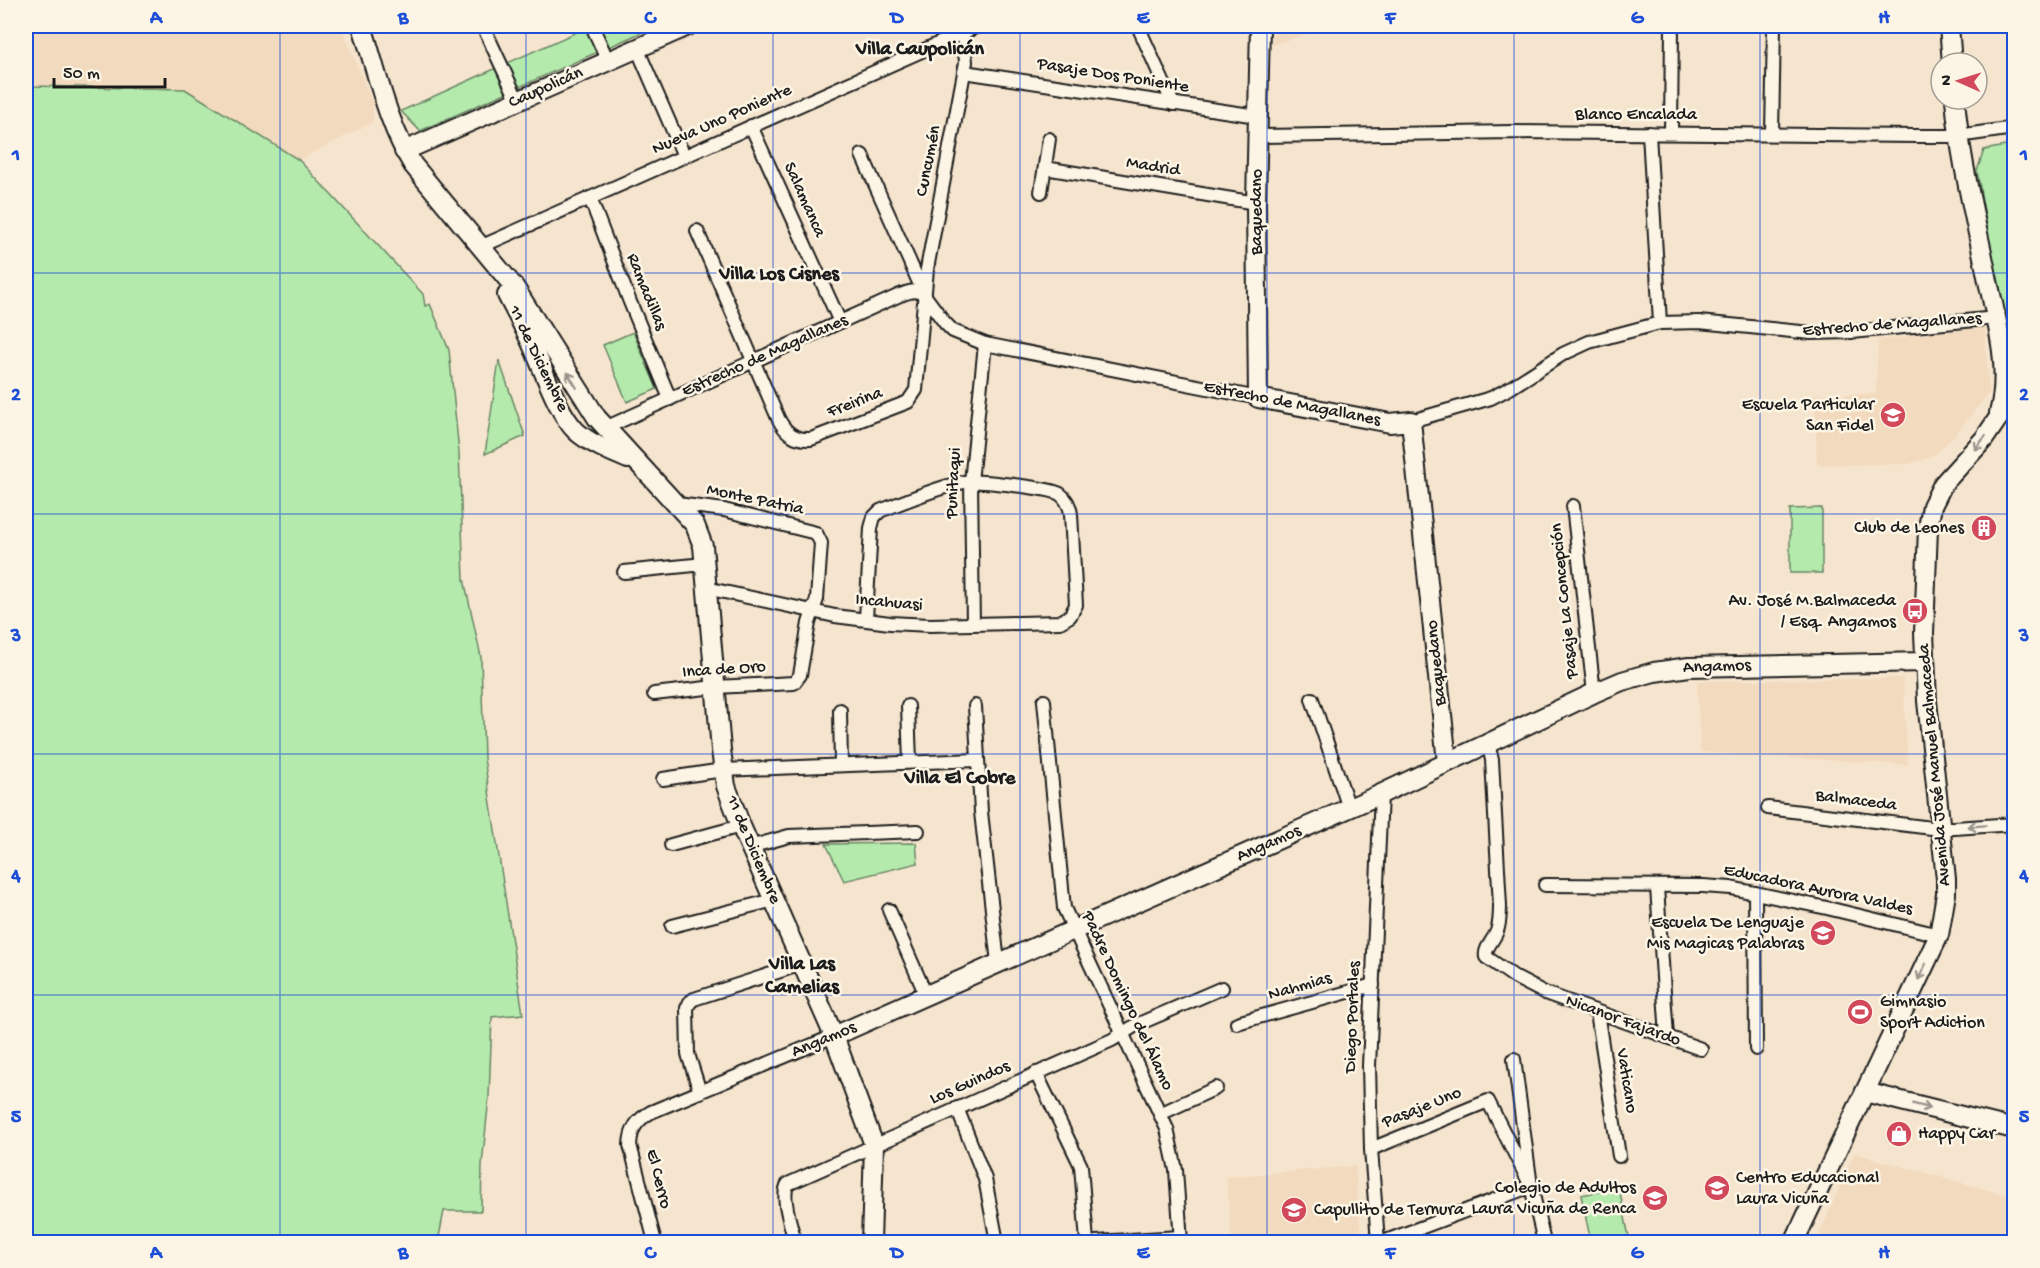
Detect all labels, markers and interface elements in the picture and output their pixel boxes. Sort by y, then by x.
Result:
text: A [149,8,164,31]
text: B [397,8,409,31]
text: C [644,8,658,31]
text: D [888,8,904,31]
text: E [1137,8,1151,31]
text: F [1384,8,1397,31]
text: G [1631,8,1645,31]
text: H [1878,8,1890,31]
district label: Villa Caupolicán [855,39,984,62]
scale bar [54,51,165,89]
north arrow [1929,51,1989,111]
street label: Pasaje Dos Poniente [1035,53,1191,98]
street label: Caupolicán [506,62,587,114]
text: 50 m [63,64,100,85]
text: N [1938,74,1957,86]
street label: Nueva Uno Poniente [649,80,796,160]
street label: Blanco Encalada [1574,105,1698,126]
street label: Cuncumén [912,123,946,198]
text: 1 [11,145,20,168]
text: 1 [2019,145,2028,168]
street label: Madrid [1125,152,1183,182]
street label: Salamanca [778,159,830,242]
street label: Baquedano [1247,169,1268,256]
street label: Ramadillas [621,250,671,335]
district label: Villa Los Cisnes [718,264,840,287]
street label: 11 de Diciembre [503,301,573,416]
street label: Estrecho de Magallanes [1802,308,1984,342]
street label: Estrecho de Magallanes [679,309,852,402]
one-way arrow [565,372,577,389]
street label: Estrecho de Magallanes [1202,377,1383,432]
street label: Freirina [823,383,887,423]
text: 2 [11,385,21,408]
text: 2 [2019,385,2029,408]
place label: Escuela Particular San Fidel [1742,395,1876,437]
school or university icon: Escuela Particular San Fidel [1878,400,1908,430]
one-way arrow [1974,435,1987,451]
street label: Punitaqui [942,447,966,520]
street label: Monte Patria [704,479,806,521]
building icon: Club de Leones [1969,513,1999,543]
place label: Club de Leones [1854,518,1965,539]
street label: Pasaje La Concepción [1546,522,1584,681]
street label: Incahuasi [854,590,924,616]
place label: Av. José M.Balmaceda / Esq. Angamos [1728,591,1897,633]
bus stop icon: Av. José M.Balmaceda / Esq. Angamos [1900,596,1930,626]
street label: Baquedano [1422,619,1452,708]
text: 3 [10,626,21,649]
text: 3 [2018,626,2029,649]
street label: Avenida José Manuel Balmaceda [1914,642,1956,887]
street label: Angamos [1683,655,1753,679]
street label: Inca de Oro [681,657,767,683]
district label: Villa El Cobre [904,768,1016,791]
street label: Balmaceda [1813,785,1899,817]
street label: 11 de Diciembre [720,792,786,908]
street label: Angamos [1234,820,1306,867]
one-way arrow [1968,821,1988,832]
street label: Educadora Aurora Valdes [1722,860,1916,921]
text: 4 [10,866,21,889]
text: 4 [2018,866,2029,889]
street label: Padre Domingo del Álamo [1076,907,1179,1094]
place label: Escuela De Lenguaje Mis Magicas Palabras [1647,913,1805,955]
school or university icon: Escuela De Lenguaje Mis Magicas Palabras [1808,918,1838,948]
district label: Villa Las Camelias [764,954,840,1000]
street label: Diego Portales [1341,959,1365,1074]
one-way arrow [1915,962,1927,980]
street label: Nahmias [1266,968,1335,1006]
street label: Nicanor Fajardo [1563,990,1683,1052]
place label: Gimnasio Sport Adiction [1880,992,1985,1034]
sports icon: Gimnasio Sport Adiction [1845,997,1875,1027]
street label: Angamos [789,1016,861,1063]
street label: Vaticano [1610,1046,1641,1115]
street label: Los Guindos [927,1055,1015,1110]
street label: Pasaje Uno [1378,1083,1465,1134]
one-way arrow [1912,1100,1931,1112]
text: 5 [11,1107,22,1130]
text: 5 [2019,1107,2030,1130]
shop icon: Happy Car [1884,1119,1914,1149]
place label: Happy Car [1918,1124,1997,1145]
street label: El Cerro [640,1147,676,1211]
place label: Centro Educacional Laura Vicuña [1736,1168,1879,1210]
school or university icon: Centro Educacional Laura Vicuña [1702,1173,1732,1203]
place label: Colegio de Adultos Laura Vicuña de Renca [1472,1178,1637,1220]
school or university icon: Colegio de Adultos Laura Vicuña de Renca [1640,1183,1670,1213]
school or university icon: Capullito de Ternura [1279,1195,1309,1225]
place label: Capullito de Ternura [1314,1200,1465,1221]
text: A [149,1243,164,1266]
text: B [397,1243,409,1266]
text: C [644,1243,658,1266]
text: D [888,1243,904,1266]
text: E [1137,1243,1151,1266]
text: F [1384,1243,1397,1266]
text: G [1631,1243,1645,1266]
text: H [1878,1243,1890,1266]

